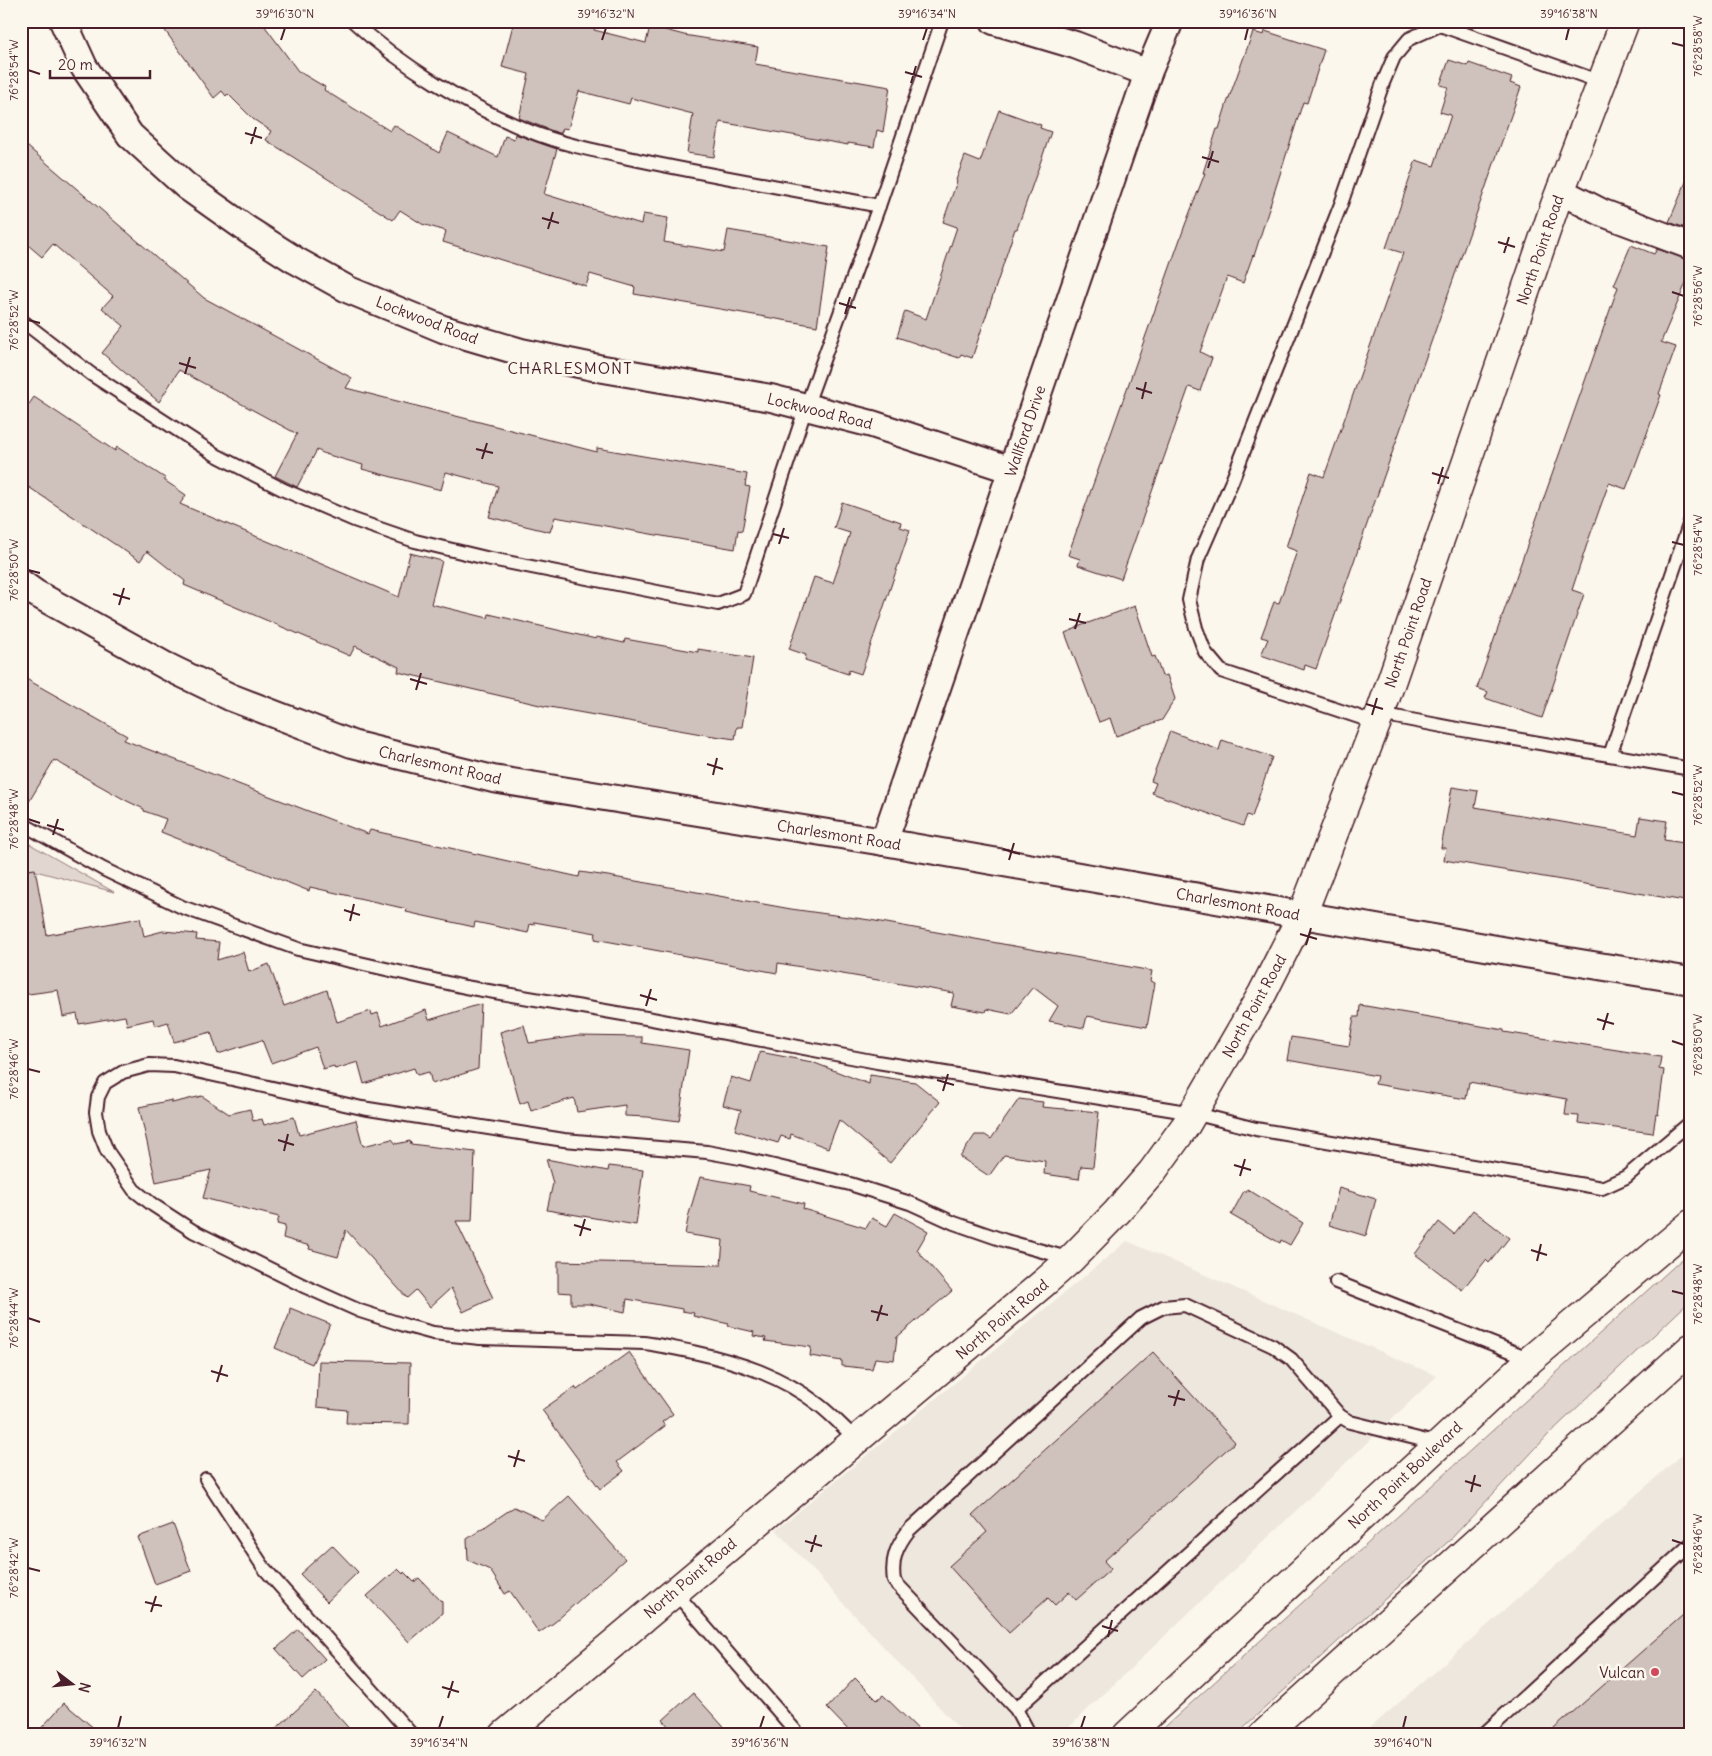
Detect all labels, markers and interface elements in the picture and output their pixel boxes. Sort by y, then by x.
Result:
text: 39°16'30"N [256,6,314,21]
text: 39°16'32"N [577,6,635,21]
text: 39°16'34"N [898,6,956,21]
text: 39°16'36"N [1219,6,1277,21]
text: 39°16'38"N [1540,6,1598,21]
text: 76°28'58"W [1690,15,1705,77]
text: 76°28'54"W [6,39,21,101]
scale bar [50,48,150,80]
text: 20 m [58,55,93,74]
street label: North Point Road [1512,192,1568,307]
text: 76°28'56"W [1690,265,1705,327]
text: 76°28'52"W [6,289,21,350]
street label: Lockwood Road [373,292,481,348]
district label: CHARLESMONT [507,358,633,378]
street label: Wallford Drive [1000,383,1050,479]
street label: Lockwood Road [765,389,875,433]
text: 76°28'54"W [1690,514,1705,576]
text: 76°28'50"W [6,539,21,601]
street label: North Point Road [1380,575,1436,690]
street label: Charlesmont Road [377,742,503,788]
text: 76°28'52"W [1690,764,1705,825]
text: 76°28'48"W [6,788,21,849]
street label: Charlesmont Road [776,816,903,854]
street label: Charlesmont Road [1175,884,1302,924]
street label: North Point Road [1218,951,1290,1061]
text: 76°28'50"W [1690,1014,1705,1076]
text: 76°28'46"W [6,1038,21,1099]
text: 76°28'48"W [1690,1263,1705,1324]
street label: North Point Road [952,1275,1052,1363]
text: 76°28'44"W [6,1287,21,1348]
street label: North Point Boulevard [1344,1417,1466,1533]
text: 76°28'46"W [1690,1513,1705,1574]
street label: North Point Road [640,1534,740,1622]
text: 76°28'42"W [6,1538,21,1598]
north arrow [48,1658,98,1708]
place label: Vulcan [1599,1663,1645,1682]
marker: Vulcan [1649,1666,1661,1678]
text: N [75,1680,94,1695]
text: 39°16'32"N [89,1735,147,1750]
text: 39°16'34"N [410,1735,468,1750]
text: 39°16'36"N [731,1735,789,1750]
text: 39°16'38"N [1052,1735,1110,1750]
text: 39°16'40"N [1374,1735,1432,1750]

